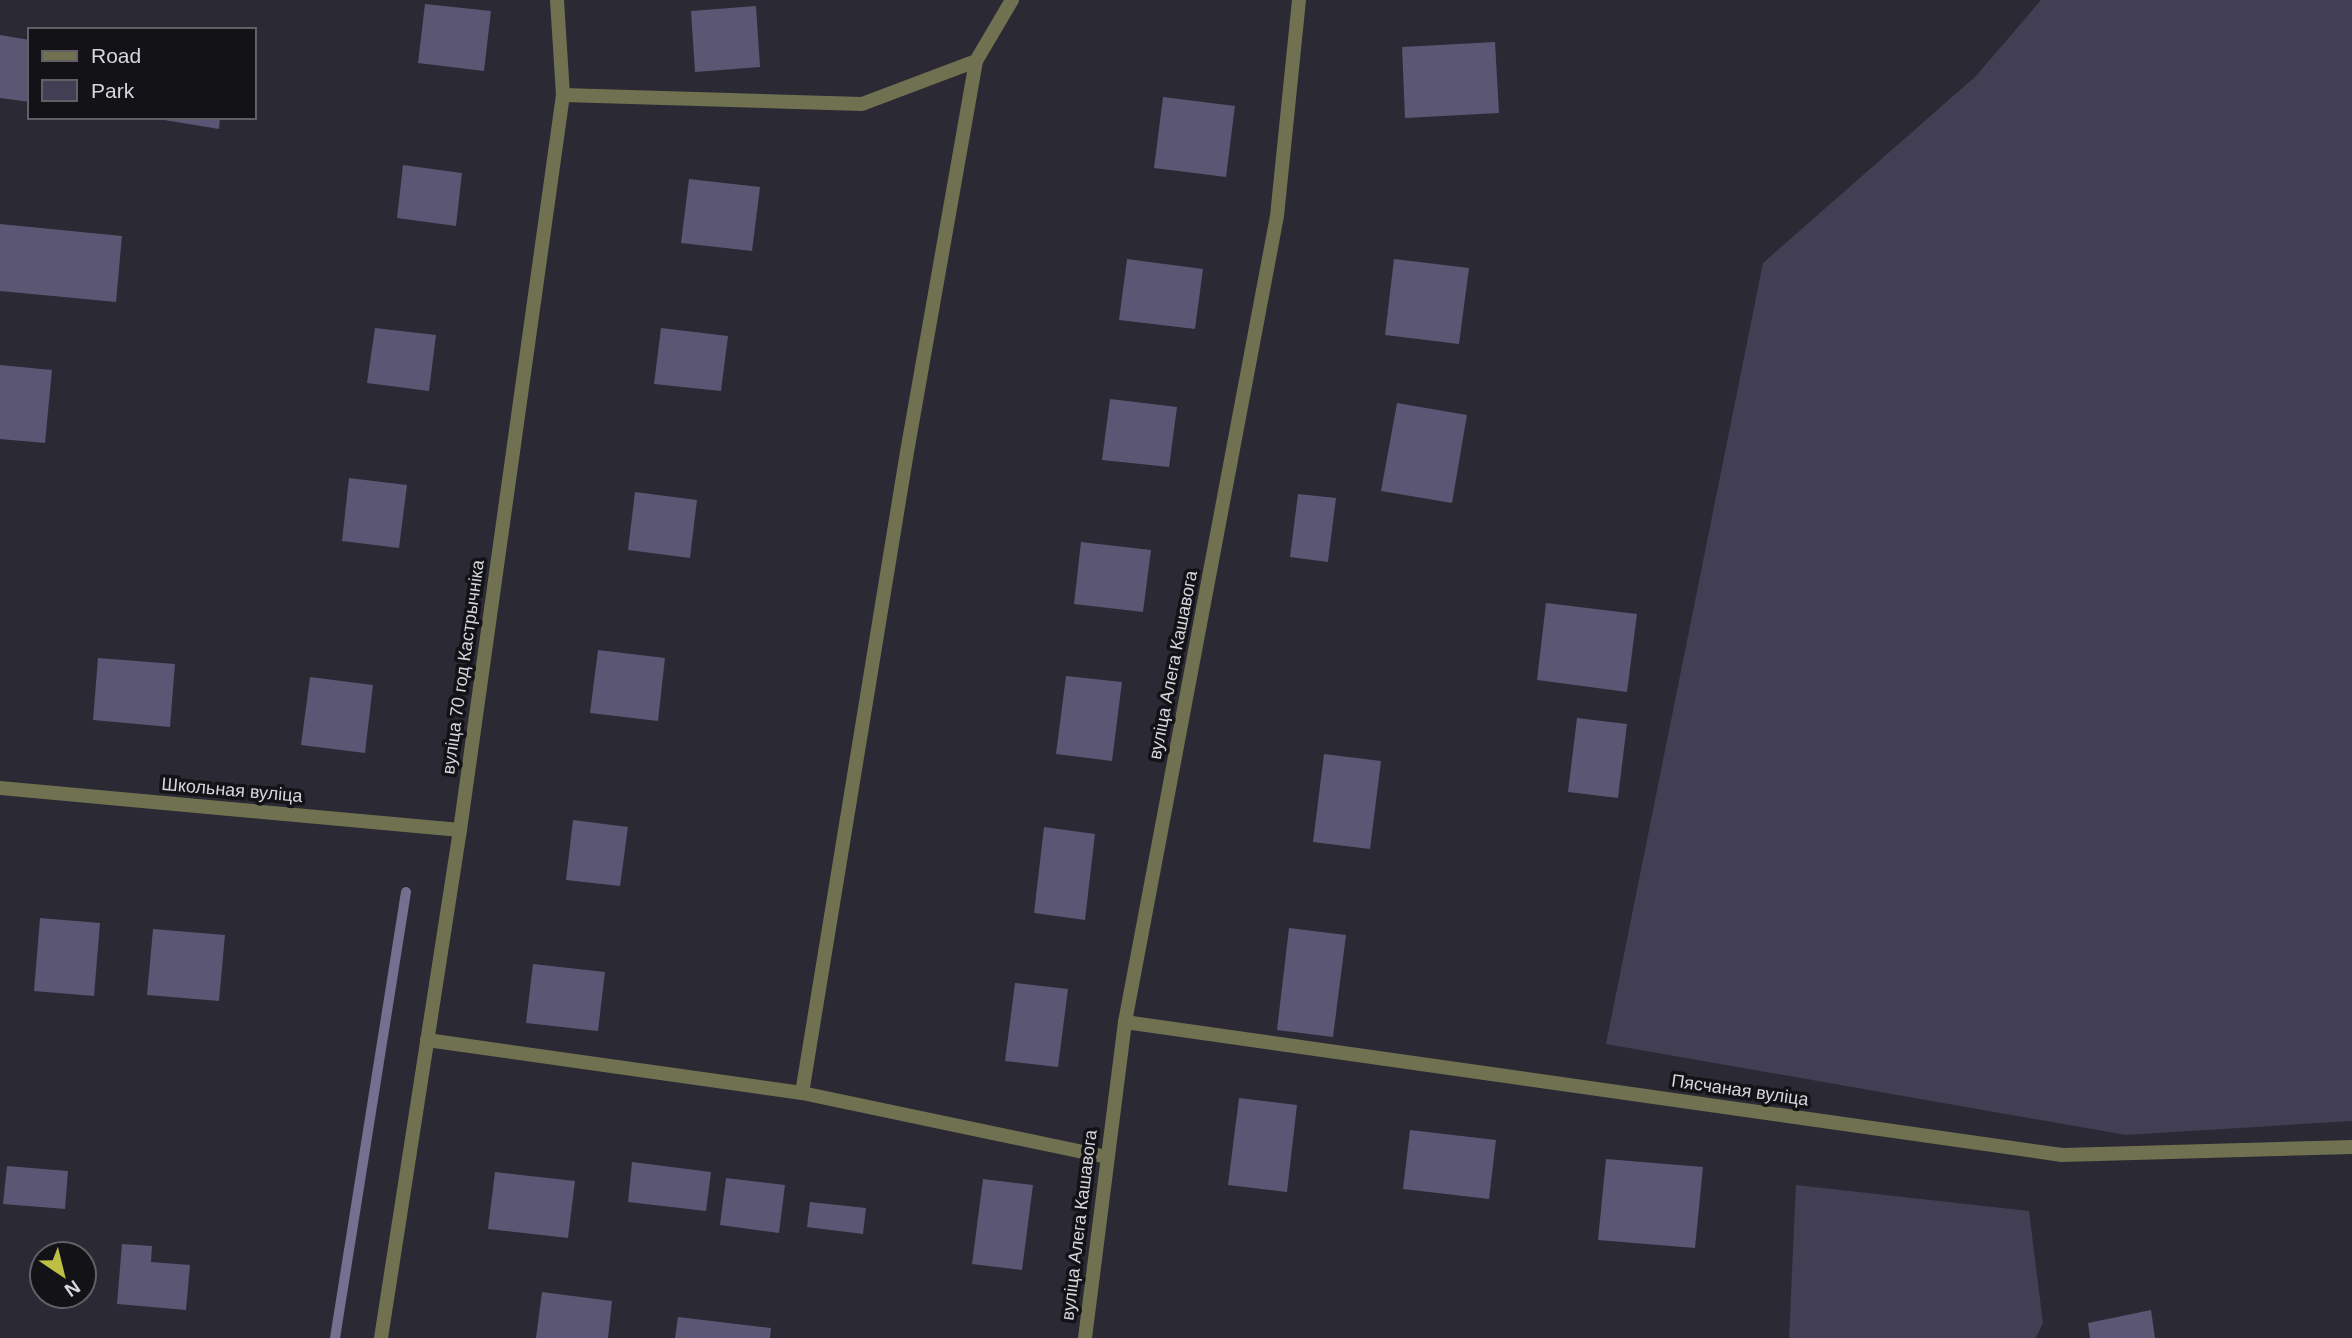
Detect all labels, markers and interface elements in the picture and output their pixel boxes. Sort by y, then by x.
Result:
legend [28,28,256,119]
text: Road [91,44,141,67]
text: Park [91,79,135,102]
street label: вуліца 70 год Кастрычніка [438,558,488,775]
street label: вуліца Алега Кашавога [1145,568,1201,761]
street label: Школьная вуліца [161,774,304,806]
street label: Пясчаная вуліца [1670,1070,1811,1110]
street label: вуліца Алега Кашавога [1057,1128,1101,1321]
north arrow [28,1240,98,1310]
text: N [61,1276,84,1301]

